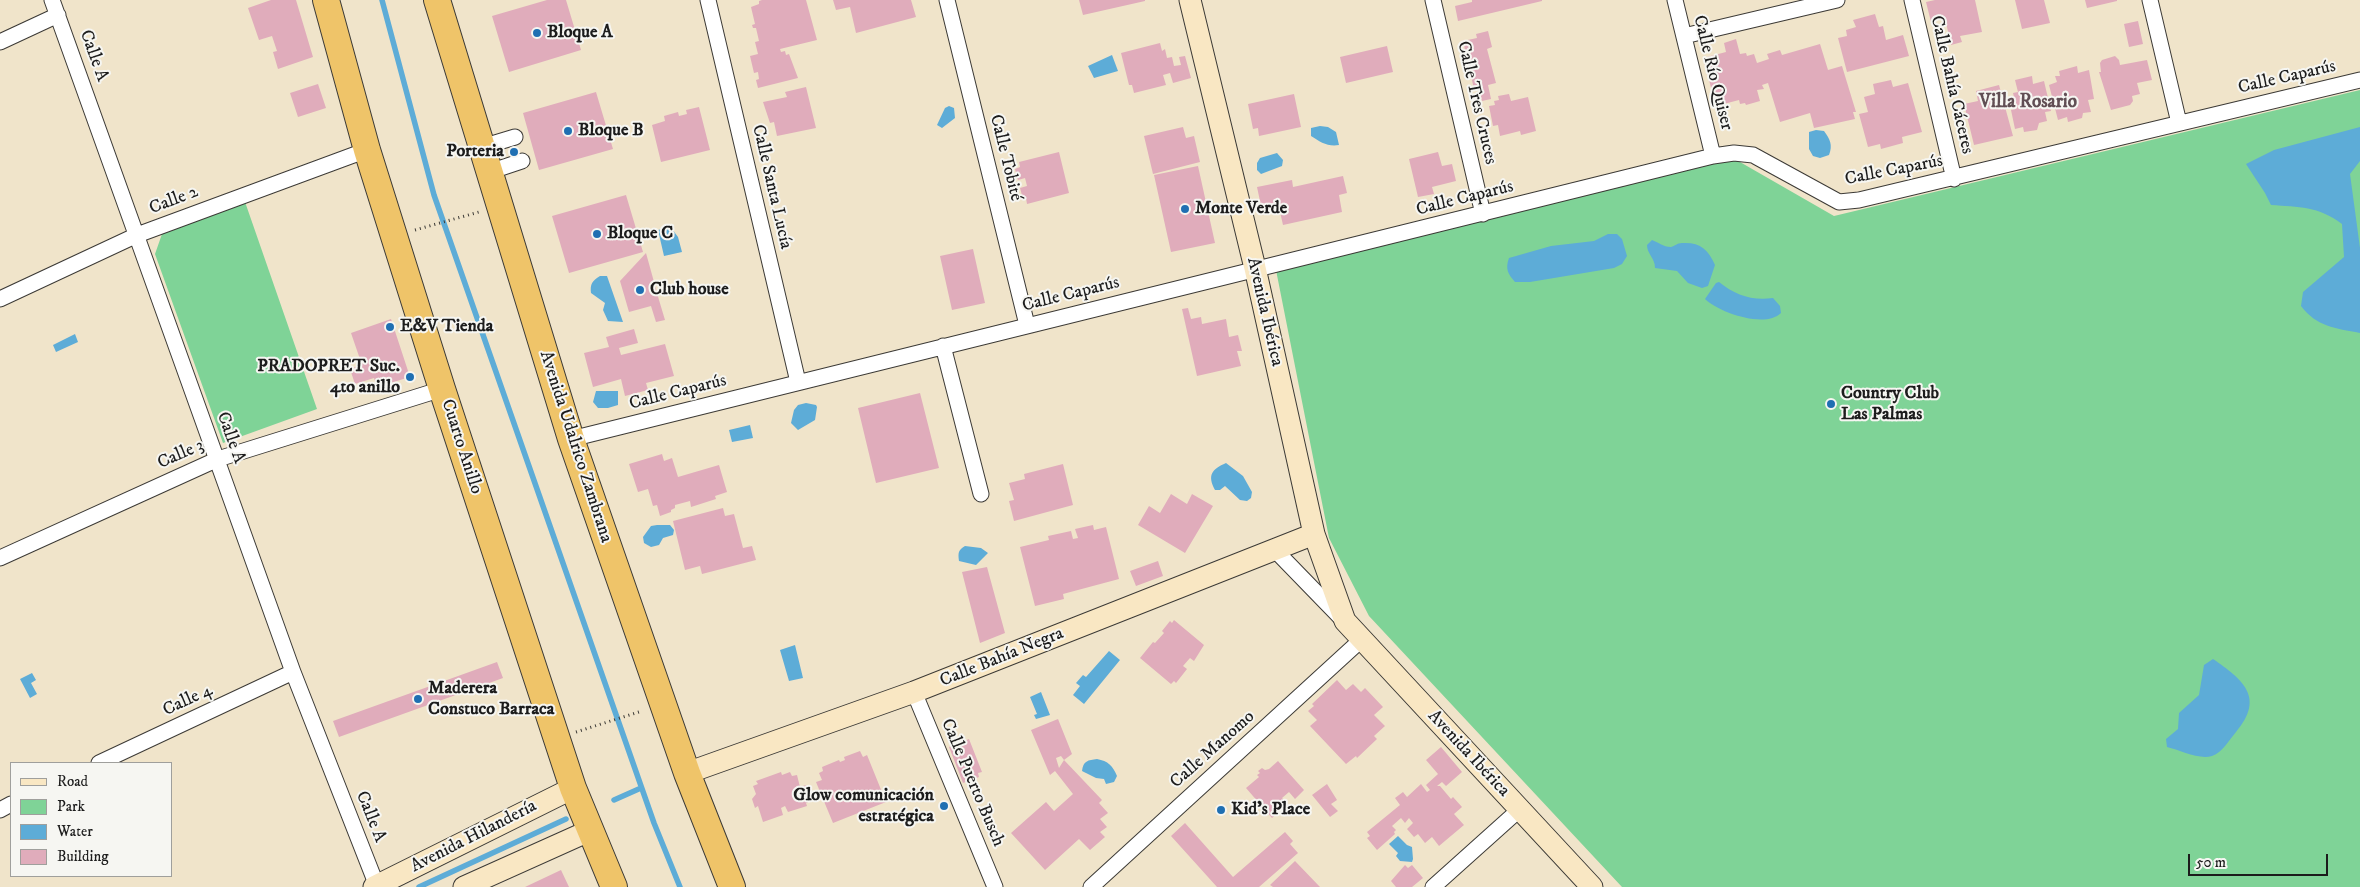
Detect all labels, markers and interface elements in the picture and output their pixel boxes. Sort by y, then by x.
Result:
street label: Calle Río Quiser [1687,13,1737,133]
street label: Calle Bahía Cáceres [1925,14,1977,156]
place label: Bloque A [547,22,613,44]
street label: Calle A [74,27,112,85]
marker: Bloque A [531,27,543,39]
street label: Calle Tres Cruces [1451,39,1501,167]
street label: Calle Caparús [2236,56,2338,100]
district label: Villa Rosario [1979,92,2077,114]
street label: Calle Tobité [984,113,1026,203]
place label: Bloque B [578,120,644,142]
street label: Calle Santa Lucía [746,123,796,251]
marker: Bloque B [562,125,574,137]
place label: Porteria [446,141,504,163]
marker: Porteria [508,146,520,158]
street label: Calle Caparús [1843,151,1945,191]
street label: Calle Caparús [1414,176,1516,222]
street label: Calle 2 [147,182,201,220]
place label: Monte Verde [1195,198,1287,220]
marker: Monte Verde [1179,203,1191,215]
place label: Bloque C [607,223,673,245]
marker: Bloque C [591,228,603,240]
street label: Avenida Ibérica [1241,255,1287,369]
street label: Calle Caparús [1020,272,1122,318]
place label: Club house [650,279,729,301]
marker: Club house [634,284,646,296]
place label: E&V Tienda [400,316,493,338]
marker: E&V Tienda [384,321,396,333]
street label: Avenida Udalrico Zambrana [534,348,616,546]
place label: PRADOPRET Suc. 4to anillo [257,356,400,398]
street label: Calle Caparús [627,370,729,416]
marker: PRADOPRET Suc. 4to anillo [404,371,416,383]
place label: Country Club Las Palmas [1841,383,1939,426]
street label: Cuarto Anillo [436,397,486,497]
marker: Country Club Las Palmas [1825,398,1837,410]
street label: Calle A [211,409,249,467]
street label: Calle 3 [155,435,207,475]
street label: Calle Bahía Negra [937,623,1067,693]
place label: Maderera Constuco Barraca [428,678,554,721]
street label: Calle 4 [160,680,216,722]
marker: Maderera Constuco Barraca [412,693,424,705]
street label: Calle Manomo [1166,706,1260,794]
street label: Avenida Ibérica [1422,706,1514,802]
street label: Calle Puerto Busch [935,716,1009,850]
legend [10,762,172,877]
text: Road [57,772,88,791]
place label: Glow comunicación estratégica [793,785,934,828]
street label: Calle A [350,788,390,846]
street label: Avenida Hilandería [407,796,541,878]
text: Park [57,797,85,816]
place label: Kid's Place [1231,799,1310,821]
marker: Glow comunicación estratégica [938,800,950,812]
marker: Kid's Place [1215,804,1227,816]
text: Water [57,822,93,841]
scale bar [2190,844,2330,876]
text: Building [57,847,109,866]
text: 50 m [2196,853,2226,872]

